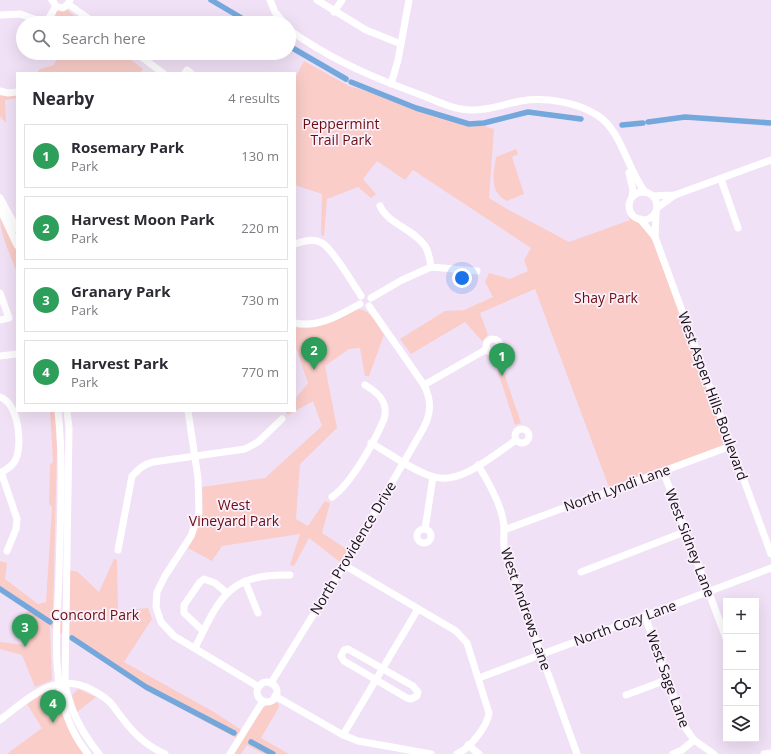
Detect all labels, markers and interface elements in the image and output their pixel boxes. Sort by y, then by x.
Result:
search box [16,16,296,60]
icon: search [30,27,52,49]
text: Search here [62,28,146,48]
text: Nearby [32,87,94,110]
text: 4 results [228,89,280,107]
park label: Peppermint Trail Park [302,114,380,149]
text: Rosemary Park [71,137,184,157]
text: 1 [42,147,50,165]
text: 130 m [241,147,279,165]
text: Park [71,157,98,175]
text: Harvest Moon Park [71,209,215,229]
text: 2 [42,219,50,237]
text: 220 m [241,219,279,237]
text: Park [71,229,98,247]
your location [452,268,472,288]
text: Granary Park [71,281,171,301]
park label: Shay Park [574,288,639,307]
text: 3 [42,291,50,309]
text: 730 m [241,291,279,309]
text: Park [71,301,98,319]
street label: West Aspen Hills Boulevard [674,309,753,483]
pin: 2 [301,337,327,370]
pin: 1 [489,343,515,376]
text: Harvest Park [71,353,168,373]
text: 4 [42,363,50,381]
text: 770 m [241,363,279,381]
text: Park [71,373,98,391]
street label: North Lyndi Lane [561,459,673,516]
street label: North Providence Drive [305,477,400,618]
street label: West Sidney Lane [661,486,720,600]
park label: West Vineyard Park [189,495,280,530]
street label: West Andrews Lane [497,545,556,673]
street label: North Cozy Lane [571,595,679,650]
map controls [723,598,759,742]
button: + [723,598,759,634]
park label: Concord Park [51,605,140,624]
pin: 3 [12,614,38,647]
street label: West Sage Lane [642,628,695,730]
button: − [723,634,759,670]
button: locate [723,670,759,706]
pin: 4 [40,690,66,723]
button: layers [723,706,759,742]

